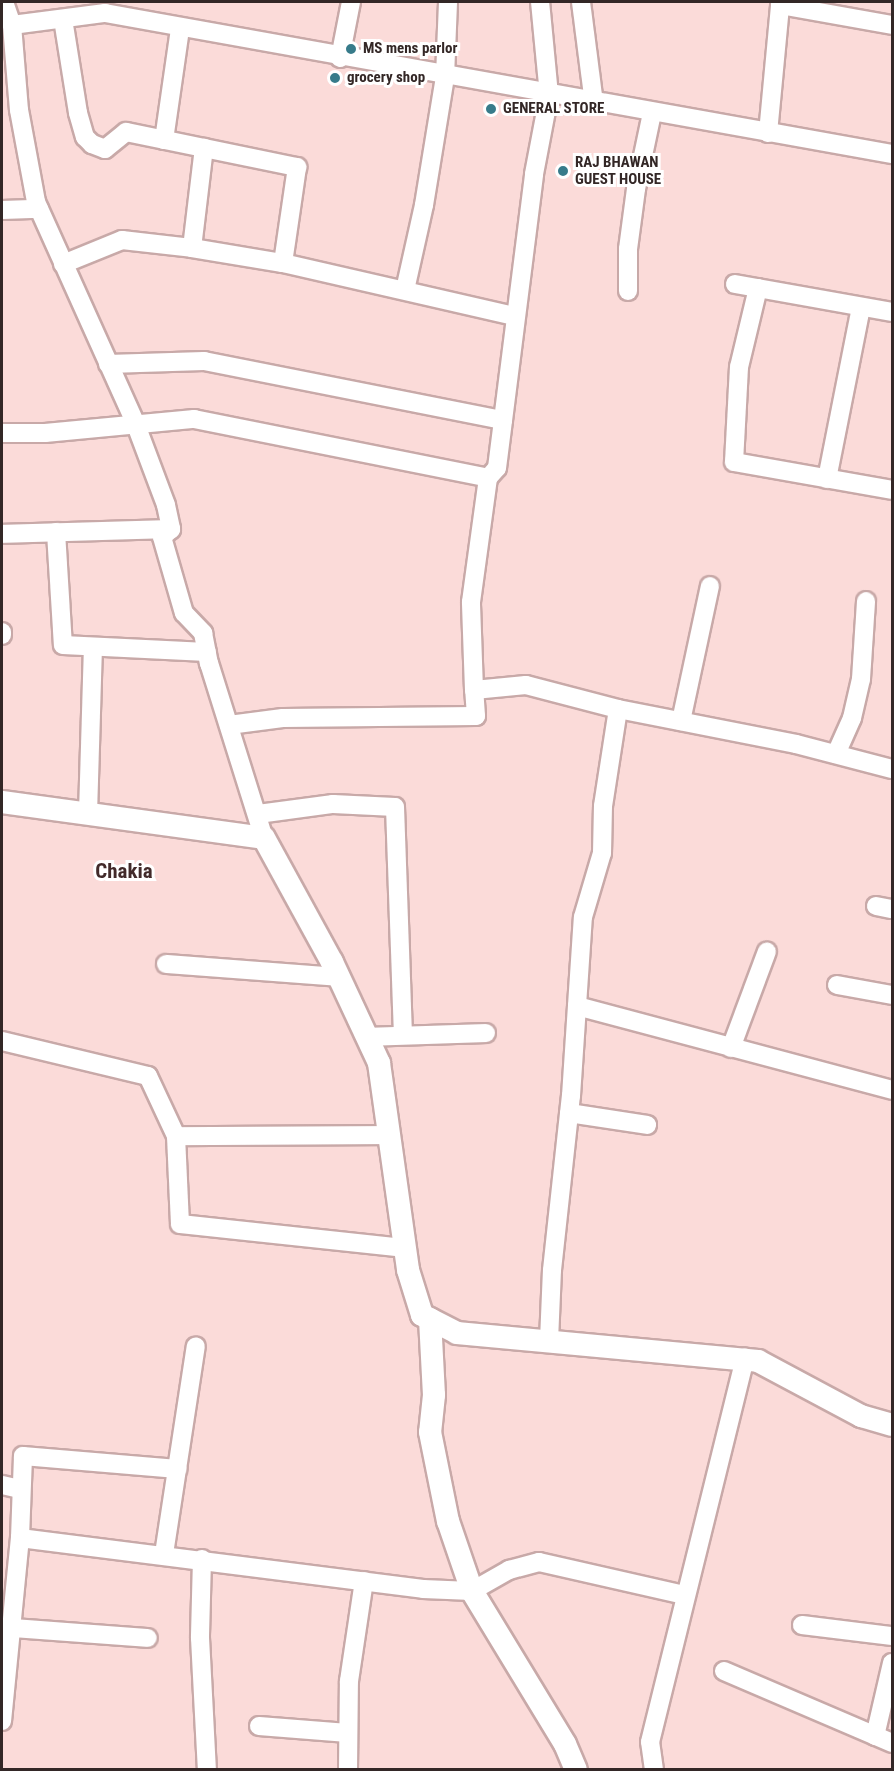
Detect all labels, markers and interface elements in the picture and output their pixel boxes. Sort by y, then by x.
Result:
place label: MS mens parlor [363,40,458,58]
marker: MS mens parlor [344,42,358,56]
place label: grocery shop [347,69,425,87]
marker: grocery shop [328,71,342,85]
place label: GENERAL STORE [503,100,604,118]
marker: GENERAL STORE [484,102,498,116]
place label: RAJ BHAWAN GUEST HOUSE [575,153,662,188]
marker: RAJ BHAWAN GUEST HOUSE [556,164,570,178]
district label: Chakia [95,858,153,884]

